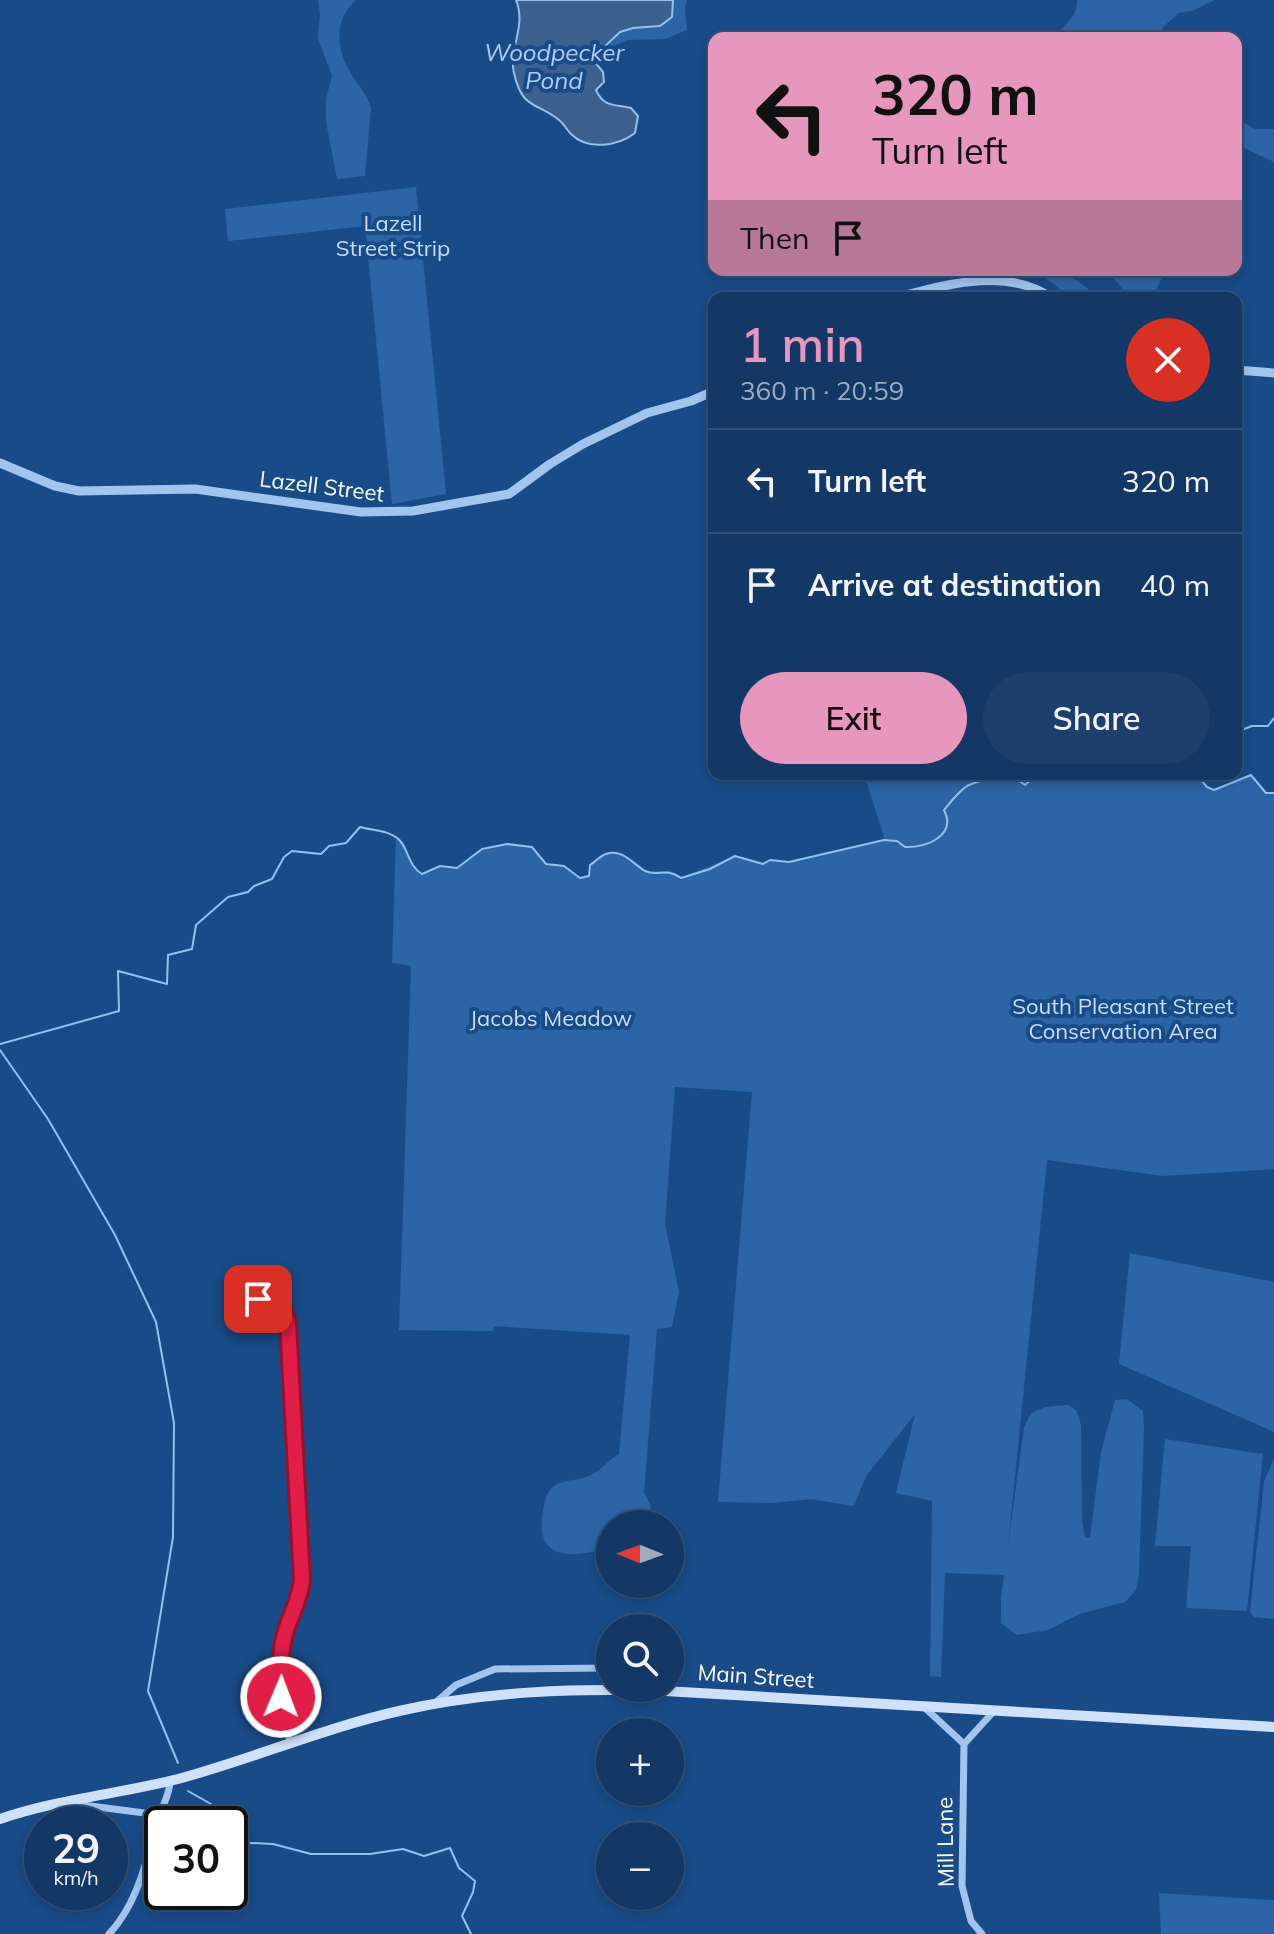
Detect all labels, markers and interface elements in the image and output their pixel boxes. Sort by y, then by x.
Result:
water label: Woodpecker Pond [484,37,625,95]
text: 320 m [872,59,1039,129]
icon: left [740,64,844,168]
text: Turn left [872,128,1008,173]
park label: Lazell Street Strip [336,209,450,262]
icon: arrive [826,216,870,260]
text: Then [740,219,810,257]
text: 1 min [740,314,865,374]
button: close [1126,318,1210,402]
text: 360 m · 20:59 [740,374,904,407]
icon: left [740,459,784,503]
text: Turn left [808,462,926,500]
text: 320 m [1122,462,1210,500]
street label: Lazell Street [258,464,386,508]
icon: arrive [740,563,784,607]
text: Arrive at destination [808,566,1102,604]
text: 40 m [1140,566,1210,604]
button: Exit [740,672,967,764]
button: Share [983,672,1210,764]
park label: South Pleasant Street Conservation Area [1012,992,1234,1045]
park label: Jacobs Meadow [470,1004,632,1032]
pin [224,1265,292,1333]
icon: arrive [236,1277,280,1321]
north arrow [596,1510,684,1598]
map controls [596,1510,684,1910]
button: search [596,1614,684,1702]
position arrow [239,1655,323,1739]
street label: Main Street [697,1658,816,1694]
button: + [596,1718,684,1806]
street label: Mill Lane [930,1797,960,1887]
speed limit sign: 30 [144,1806,248,1910]
button: − [596,1822,684,1910]
text: 29 [52,1823,100,1873]
text: km/h [53,1865,99,1890]

